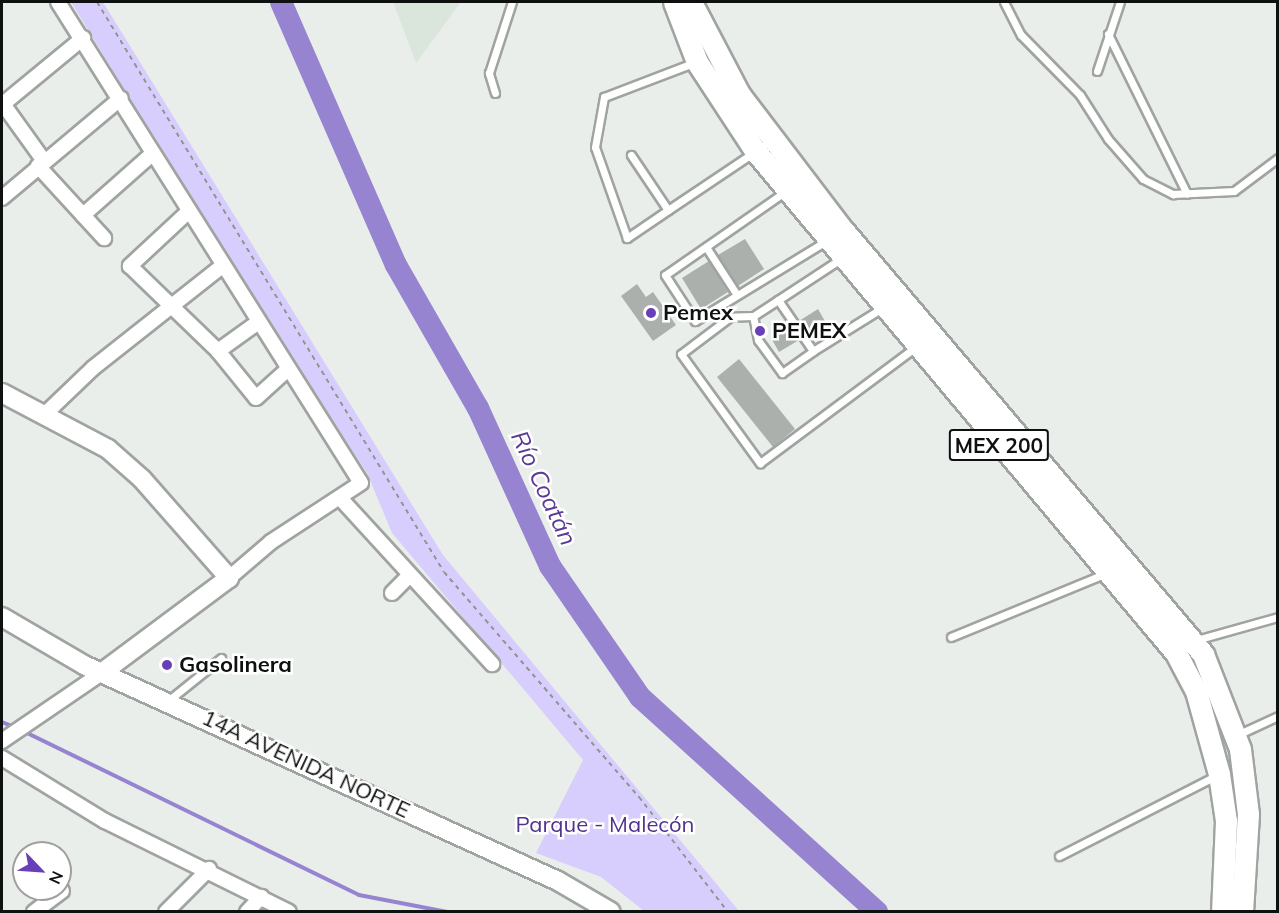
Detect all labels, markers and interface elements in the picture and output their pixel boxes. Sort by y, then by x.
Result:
place label: Pemex [663,300,733,326]
marker: Pemex [644,306,658,320]
place label: PEMEX [772,318,847,344]
marker: PEMEX [753,324,767,338]
water label: Río Coatán [505,426,583,550]
road number: MEX 200 [948,427,1050,463]
place label: Gasolinera [179,652,292,678]
marker: Gasolinera [160,658,174,672]
street label: 14A AVENIDA NORTE [198,704,414,824]
park label: Parque - Malecón [515,812,695,838]
north arrow [12,841,72,901]
text: N [45,868,68,887]

